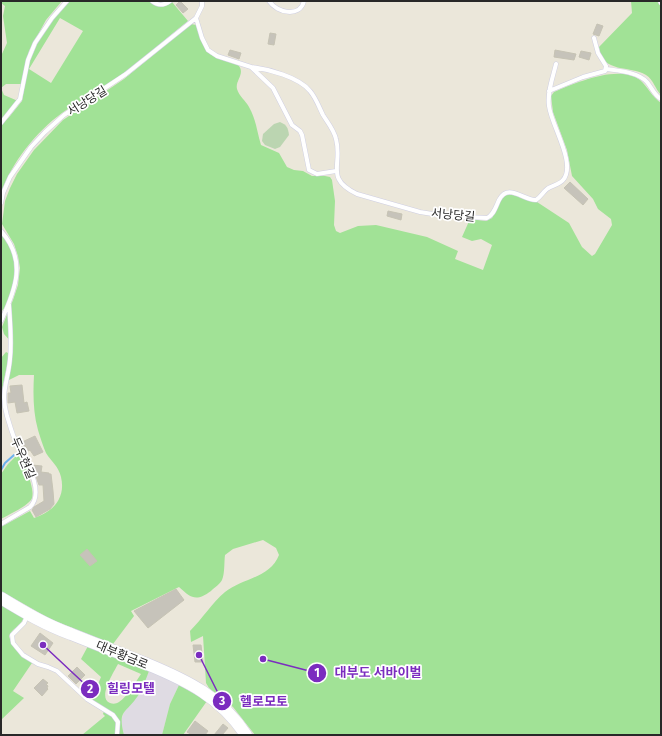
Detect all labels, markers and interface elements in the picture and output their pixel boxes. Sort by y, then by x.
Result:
street label: 서낭당길 [65,83,109,119]
street label: 서낭당길 [430,206,476,224]
street label: 두우현길 [8,435,38,481]
street label: 대부황금로 [94,638,150,672]
callout: 대부도 서바이벌 [307,660,430,685]
text: 대부도 서바이벌 [335,665,421,680]
text: 1 [314,666,320,680]
callout: 힐링모텔 [80,676,163,701]
text: 힐링모텔 [107,681,155,696]
text: 2 [87,682,93,696]
callout: 헬로모토 [212,689,296,714]
text: 3 [218,694,225,708]
text: 헬로모토 [240,694,288,709]

